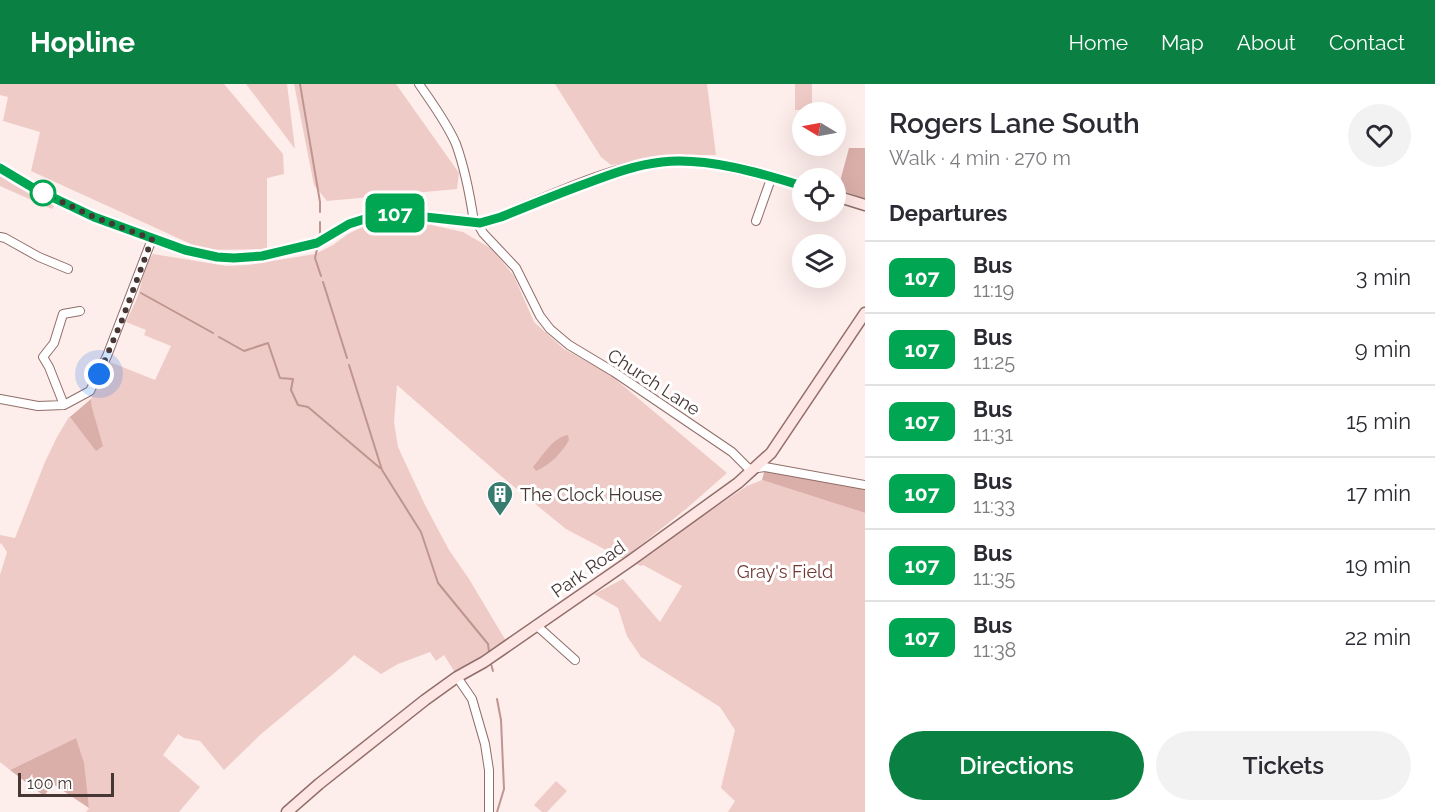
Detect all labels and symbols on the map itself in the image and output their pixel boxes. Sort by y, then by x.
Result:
north arrow [792,102,846,156]
unlabelled marker [30,180,56,206]
line badge: 107 [360,194,430,232]
street label: Church Lane [604,344,704,420]
your location [84,359,114,389]
building icon: The Clock House [485,479,515,517]
place label: The Clock House [520,484,663,505]
street label: Park Road [547,536,629,602]
park label: Gray's Field [737,561,833,582]
scale bar [18,770,114,798]

